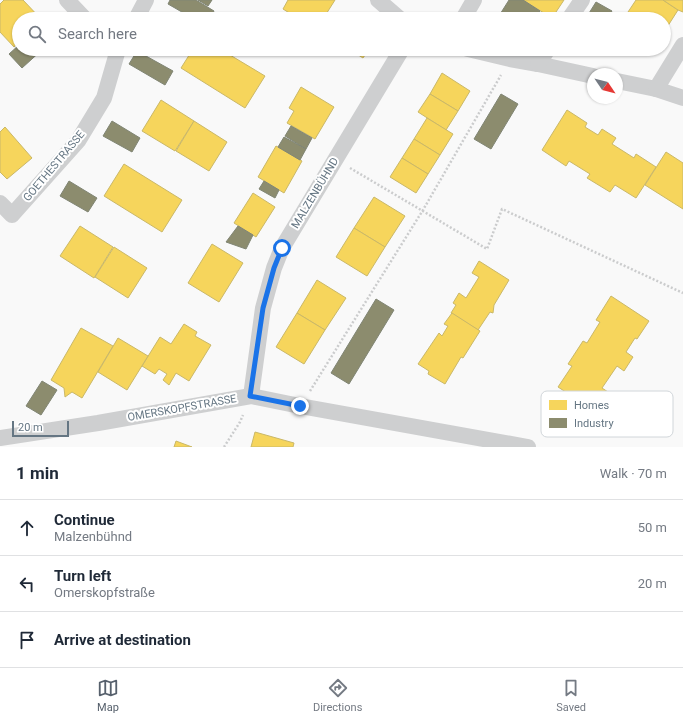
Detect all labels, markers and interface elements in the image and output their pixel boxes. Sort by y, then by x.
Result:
search box [12,12,671,56]
icon: search [26,23,48,45]
text: Search here [58,25,137,43]
north arrow [587,68,623,104]
street label: GOETHESTRASSE [21,128,87,204]
street label: MALZENBÜHND [289,155,341,231]
route start [273,239,291,257]
legend [541,391,673,437]
street label: OMERSKOPFSTRASSE [126,392,238,424]
route end [291,397,309,415]
text: Homes [574,399,610,412]
text: Industry [574,417,614,430]
scale bar [12,419,69,438]
text: 20 m [18,421,43,434]
text: 1 min [16,463,59,483]
text: Walk · 70 m [600,466,667,481]
text: Continue [54,511,115,529]
icon: ahead [16,517,38,539]
text: 50 m [638,520,667,535]
text: Malzenbühnd [54,529,132,544]
text: Turn left [54,567,111,585]
icon: left [16,573,38,595]
text: 20 m [638,576,667,591]
text: Omerskopfstraße [54,585,155,600]
icon: arrive [16,629,38,651]
text: Arrive at destination [54,631,191,649]
tab: Map [97,677,119,714]
tab: Directions [313,677,362,714]
tab: Saved [556,677,586,714]

